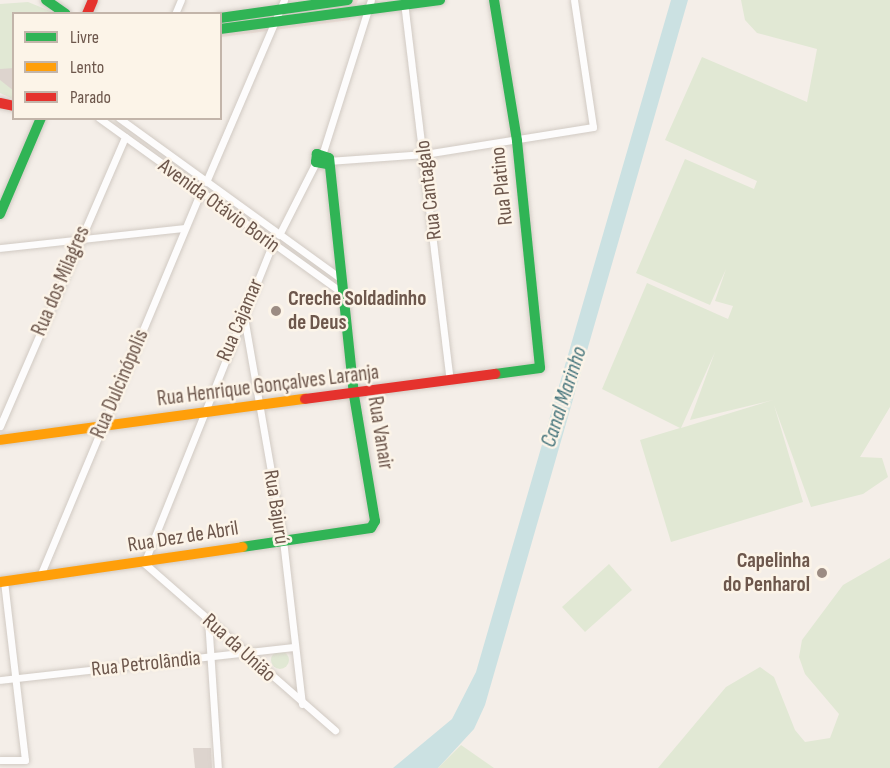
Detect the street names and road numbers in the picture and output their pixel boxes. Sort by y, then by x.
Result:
street label: Rua Cantagalo [410,139,448,241]
street label: Rua Platino [485,146,519,226]
street label: Avenida Otávio Borin [153,154,285,258]
street label: Rua dos Milagres [27,222,95,340]
street label: Rua Cajamar [211,275,269,365]
street label: Rua Dulcinópolis [86,326,154,442]
street label: Rua Henrique Gonçalves Laranja [156,360,380,412]
street label: Rua Vanair [362,395,398,471]
street label: Rua Bajurú [258,468,294,546]
street label: Rua Dez de Abril [126,516,240,558]
street label: Rua da União [197,608,281,688]
street label: Rua Petrolândia [90,646,202,682]

